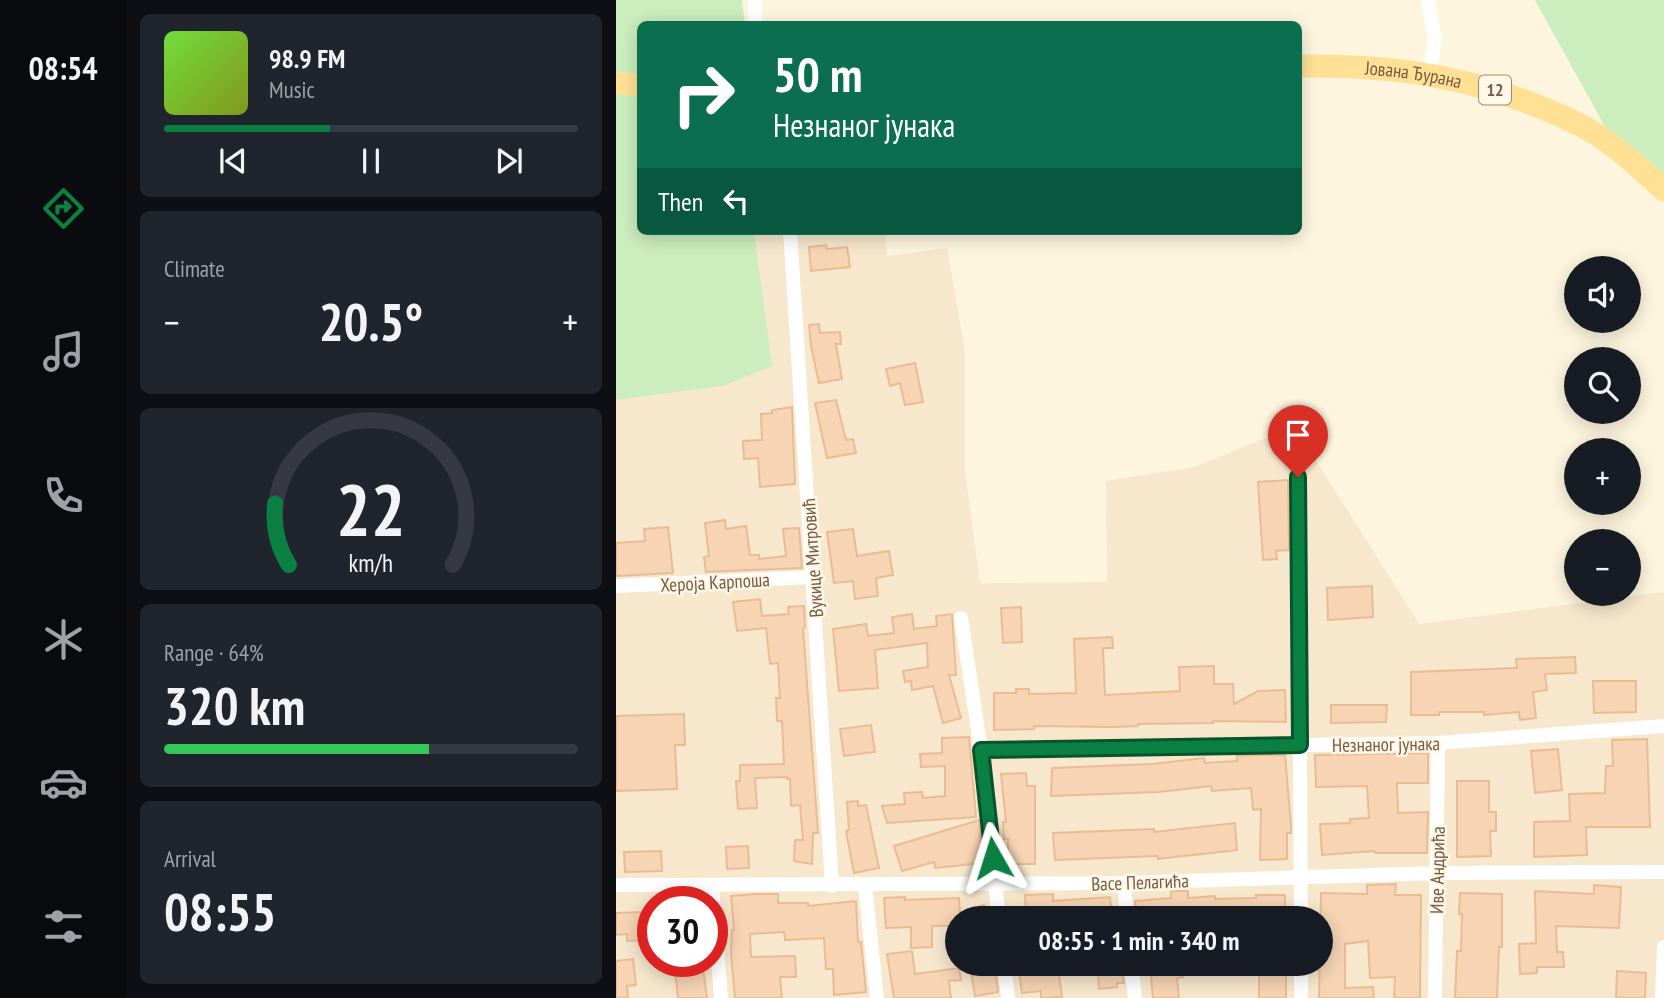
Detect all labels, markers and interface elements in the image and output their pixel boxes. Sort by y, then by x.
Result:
text: 98.9 FM [269,42,345,75]
text: 50 m [773,42,862,106]
text: 08:54 [28,47,98,89]
icon: right [658,49,749,140]
street label: Јована Ђурана [1363,55,1464,93]
text: Music [269,75,315,104]
road number: 12 [1479,76,1511,104]
text: Незнаног јунака [773,104,955,146]
icon: previous [214,142,252,180]
icon: pause [352,142,390,180]
icon: next [490,142,528,180]
icon: left [717,182,755,220]
icon: directions [39,184,88,233]
text: Then [658,185,703,218]
text: Climate [164,254,225,283]
map controls [1564,256,1641,606]
button: sound [1564,256,1641,333]
text: 20.5° [319,288,423,355]
text: − [164,297,180,346]
text: + [562,297,578,346]
icon: music [39,327,88,376]
button: search [1564,347,1641,424]
pin [1268,405,1328,477]
icon: arrive [1279,416,1317,454]
button: + [1564,438,1641,515]
text: 22 [336,461,406,555]
icon: phone [39,471,88,520]
street label: Вукице Митровић [796,498,828,618]
button: − [1564,529,1641,606]
text: km/h [349,547,393,579]
street label: Хероја Карпоша [660,567,770,597]
icon: climate [39,615,88,664]
text: Range · 64% [164,638,264,667]
text: 320 km [164,672,305,739]
street label: Незнаног јунака [1332,731,1440,757]
icon: car [39,758,88,807]
position arrow [956,821,1030,895]
street label: Иве Андрића [1424,826,1450,914]
text: Arrival [164,844,216,873]
street label: Васе Пелагића [1091,868,1189,896]
text: 08:55 [164,878,276,945]
speed limit sign: 30 [637,886,728,977]
icon: filters [39,902,88,951]
text: 08:55 · 1 min · 340 m [1039,924,1239,957]

